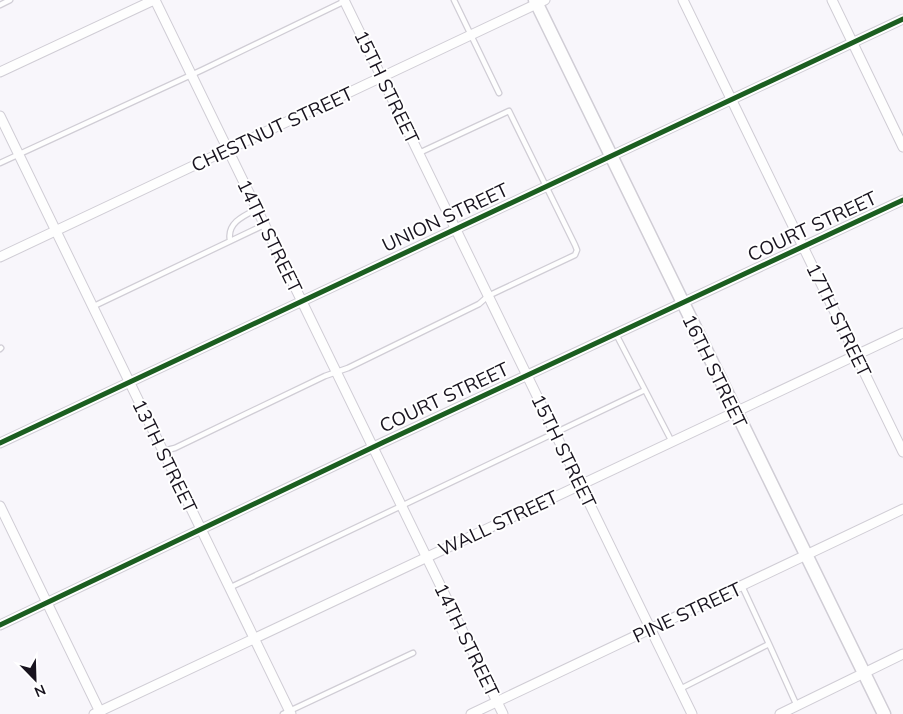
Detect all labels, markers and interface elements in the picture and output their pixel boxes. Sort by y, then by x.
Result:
street label: 15TH STREET [349,26,425,148]
street label: CHESTNUT STREET [187,81,357,177]
street label: 14TH STREET [232,175,308,297]
street label: UNION STREET [378,177,512,257]
street label: COURT STREET [743,185,881,266]
street label: 17TH STREET [801,259,877,381]
street label: 16TH STREET [677,310,753,432]
street label: COURT STREET [375,356,513,437]
street label: 15TH STREET [526,390,602,512]
street label: 13TH STREET [127,395,203,517]
street label: WALL STREET [434,485,562,561]
street label: PINE STREET [629,576,746,648]
street label: 14TH STREET [429,579,505,701]
north arrow [10,654,60,704]
text: N [32,681,48,701]

